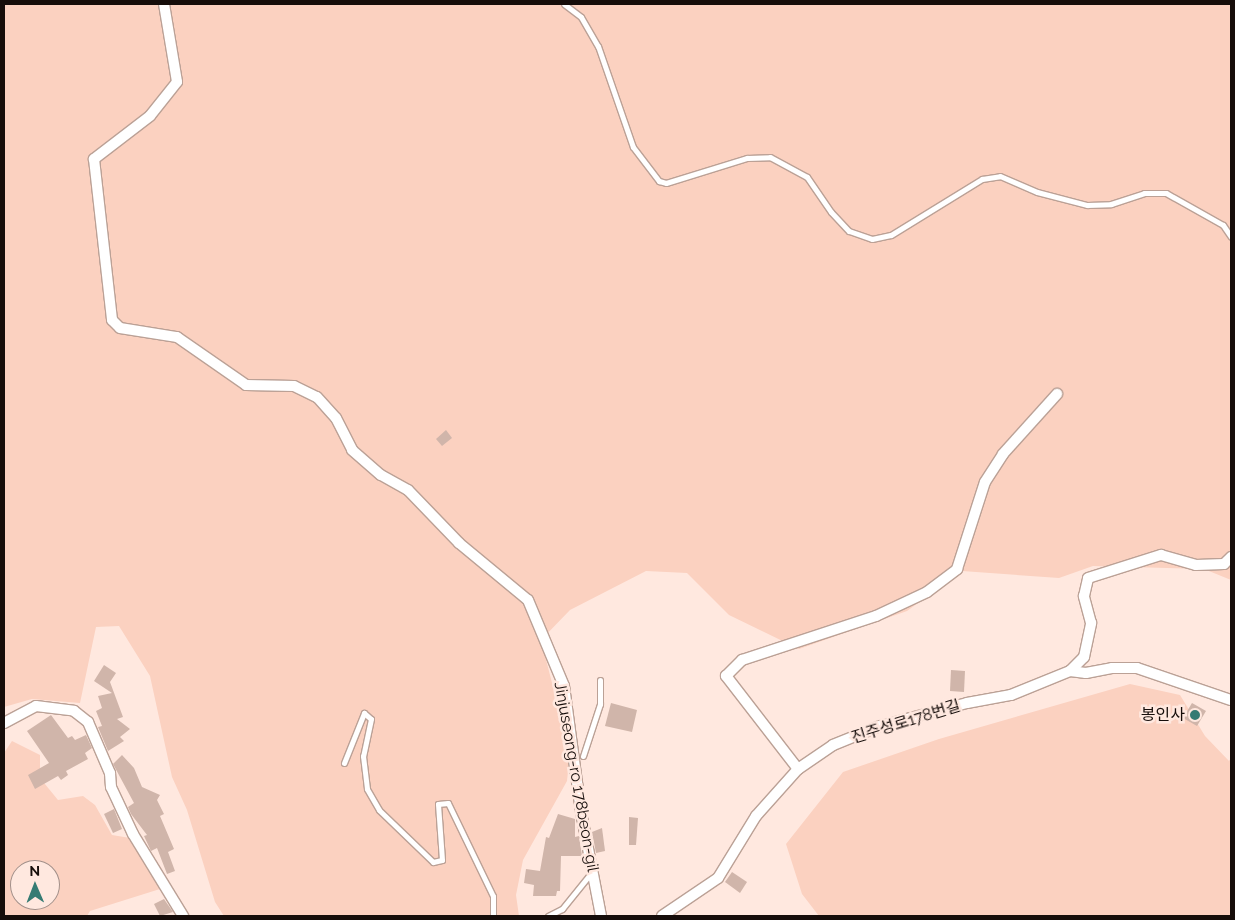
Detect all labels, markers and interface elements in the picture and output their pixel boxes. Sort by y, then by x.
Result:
street label: Jinjuseong-ro 178beon-gil [550,681,602,873]
street label: 진주성로178번길 [849,696,963,748]
place label: 봉인사 [1141,705,1185,725]
marker: 봉인사 [1189,709,1201,721]
north arrow [10,860,60,910]
text: N [29,863,40,879]

